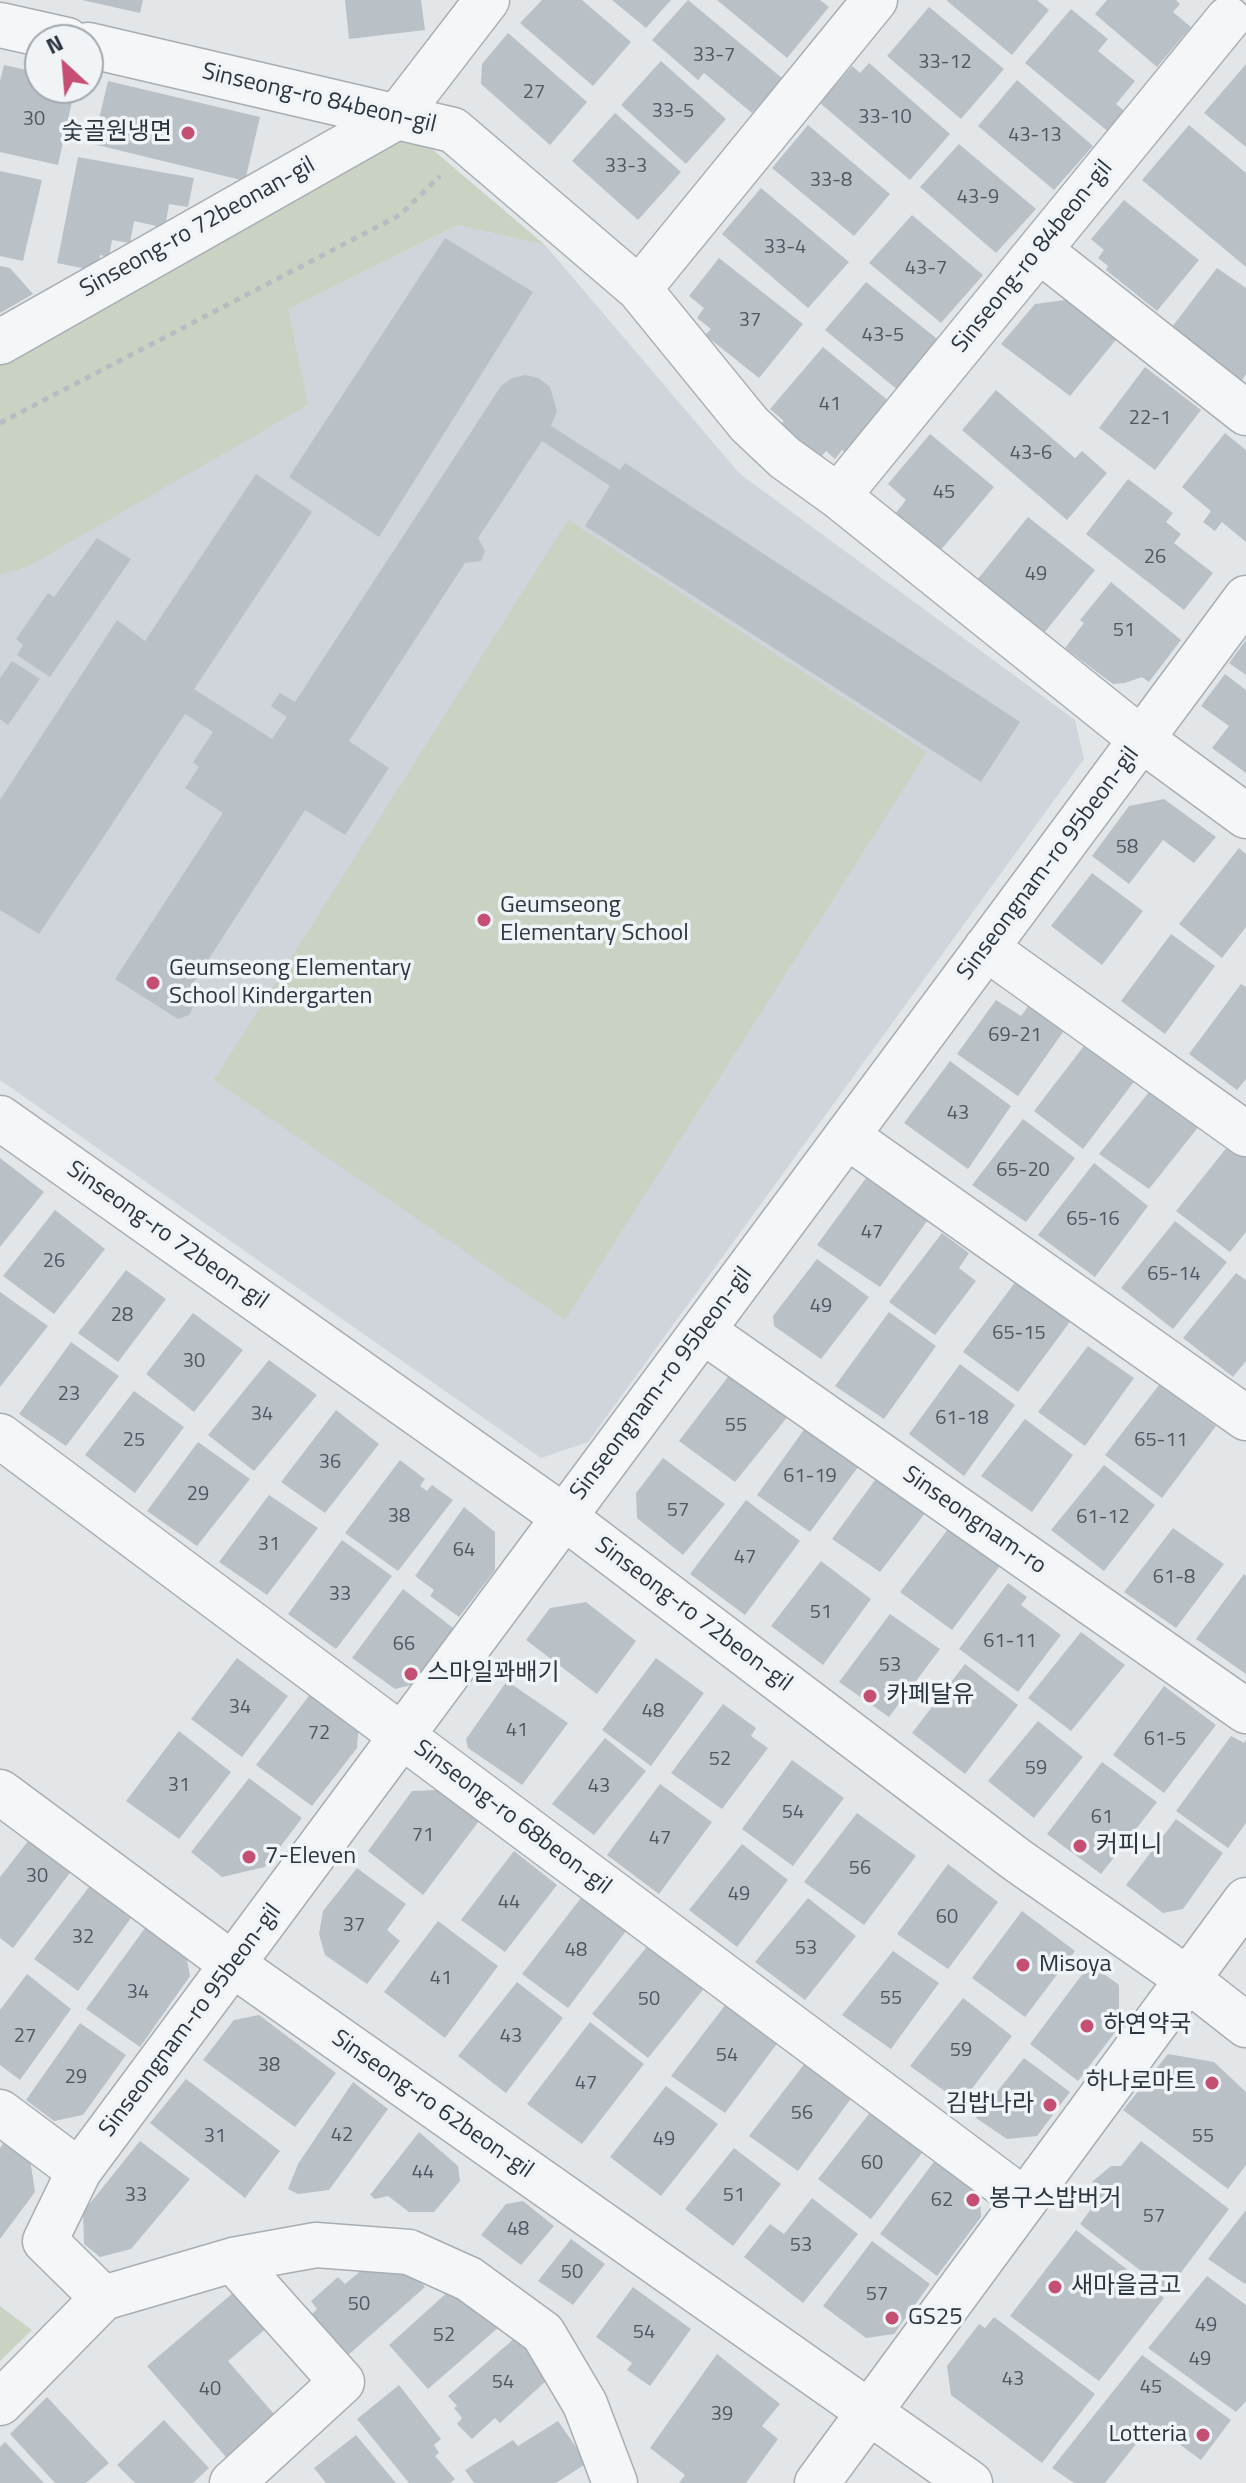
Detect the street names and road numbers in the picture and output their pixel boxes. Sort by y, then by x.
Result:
street label: Sinseong-ro 84beon-gil [199,58,439,140]
street label: Sinseong-ro 72beonan-gil [75,151,321,305]
street label: Sinseong-ro 84beon-gil [946,155,1120,359]
street label: Sinseongnam-ro 95beon-gil [952,742,1146,986]
street label: Sinseong-ro 72beon-gil [61,1156,273,1316]
street label: Sinseongnam-ro 95beon-gil [565,1262,759,1506]
street label: Sinseongnam-ro [897,1461,1051,1581]
street label: Sinseong-ro 72beon-gil [589,1531,797,1699]
street label: Sinseong-ro 68beon-gil [408,1734,616,1902]
street label: Sinseongnam-ro 95beon-gil [94,1899,288,2143]
street label: Sinseong-ro 62beon-gil [326,2025,538,2185]

